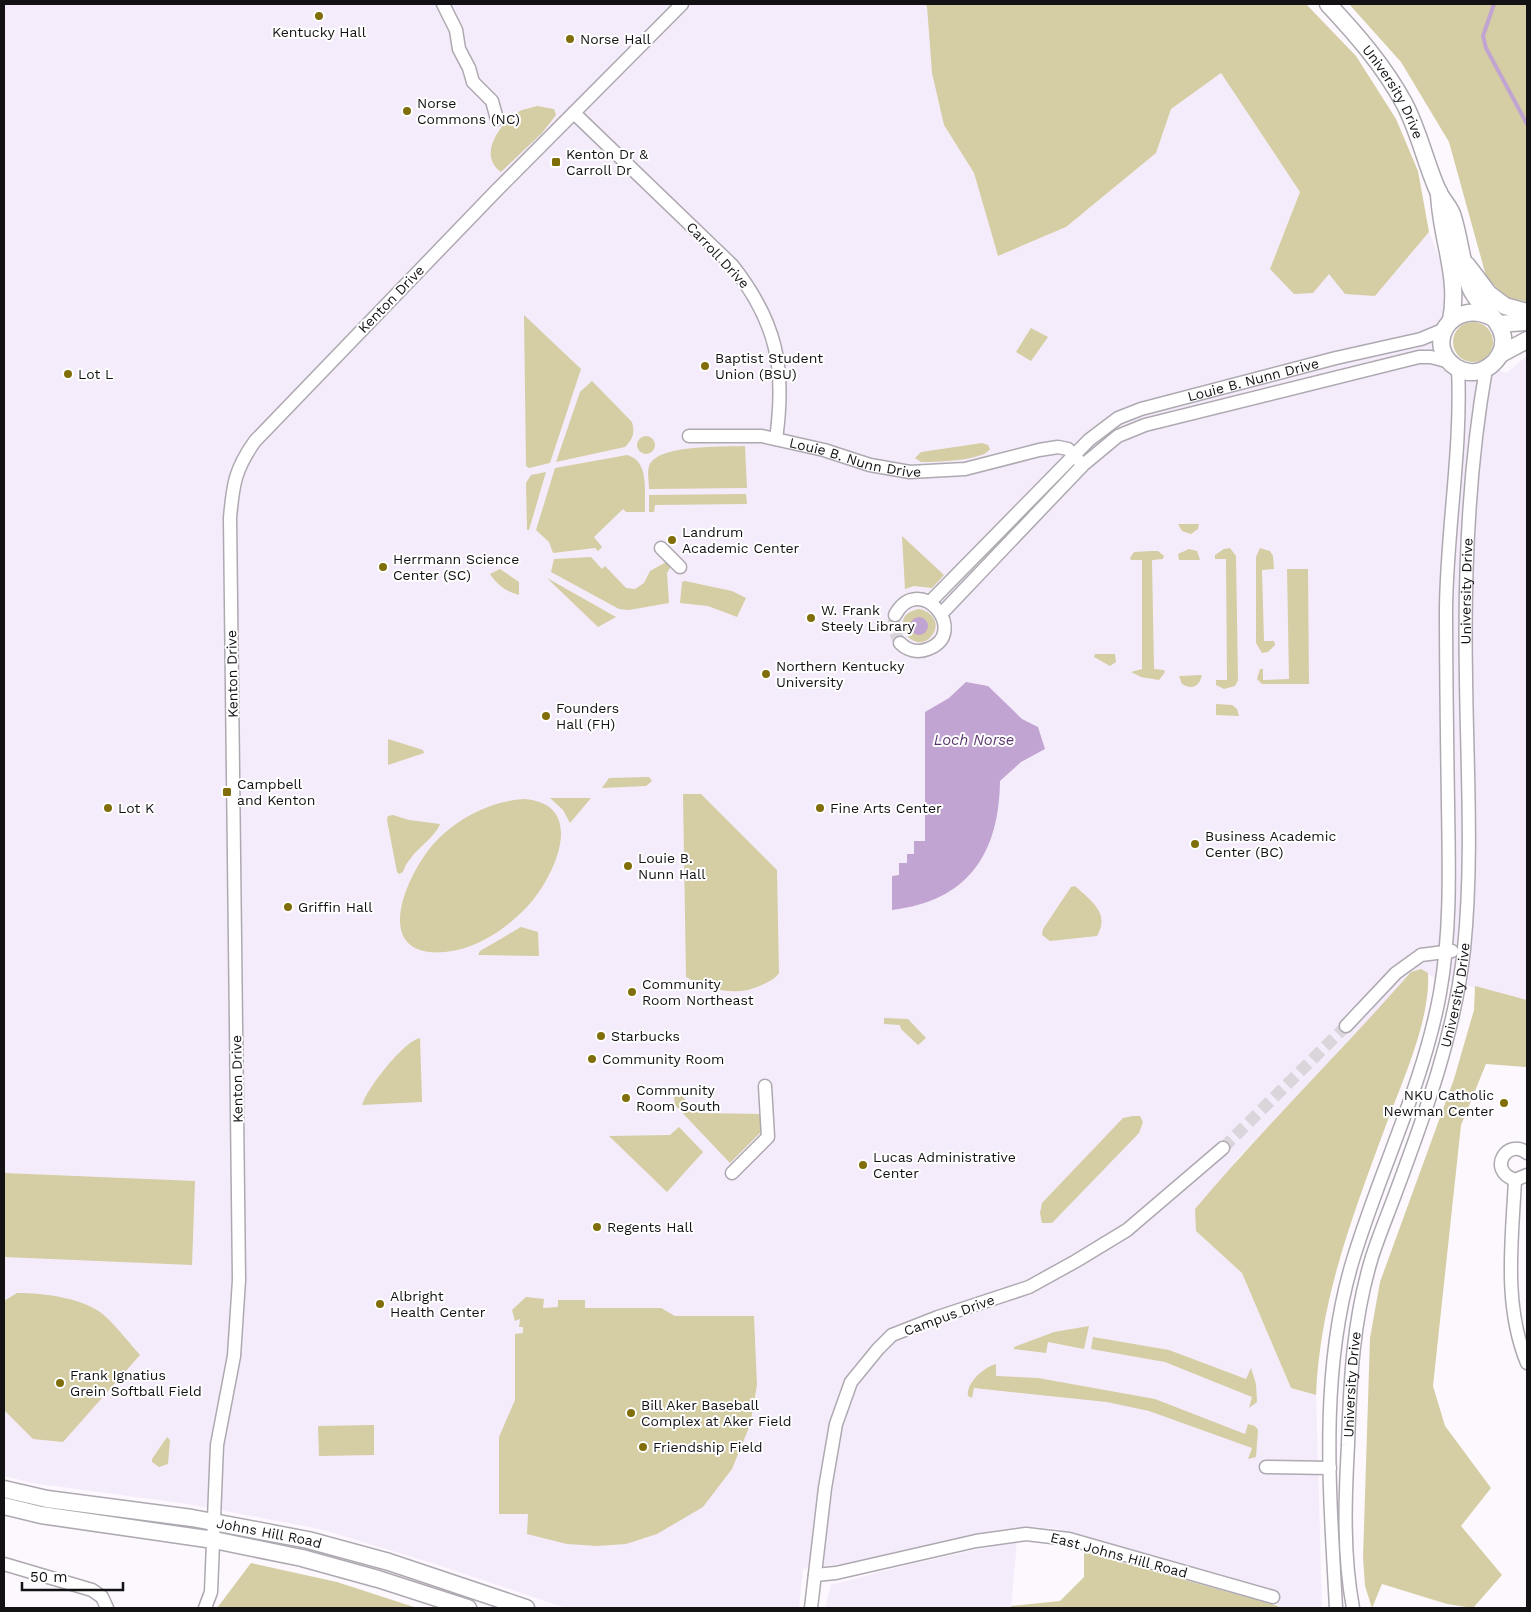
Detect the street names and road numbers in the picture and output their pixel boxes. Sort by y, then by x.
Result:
street label: University Drive [1359,42,1426,141]
street label: Carroll Drive [683,219,753,291]
street label: Kenton Drive [355,262,427,336]
street label: Louie B. Nunn Drive [1186,355,1321,405]
street label: Louie B. Nunn Drive [788,434,921,481]
street label: University Drive [1458,537,1476,644]
street label: Kenton Drive [223,630,241,718]
street label: University Drive [1437,942,1473,1049]
street label: Kenton Drive [228,1035,246,1123]
street label: Campus Drive [902,1291,996,1339]
street label: University Drive [1340,1330,1364,1438]
street label: Johns Hill Road [215,1515,324,1551]
street label: East Johns Hill Road [1049,1529,1189,1581]

